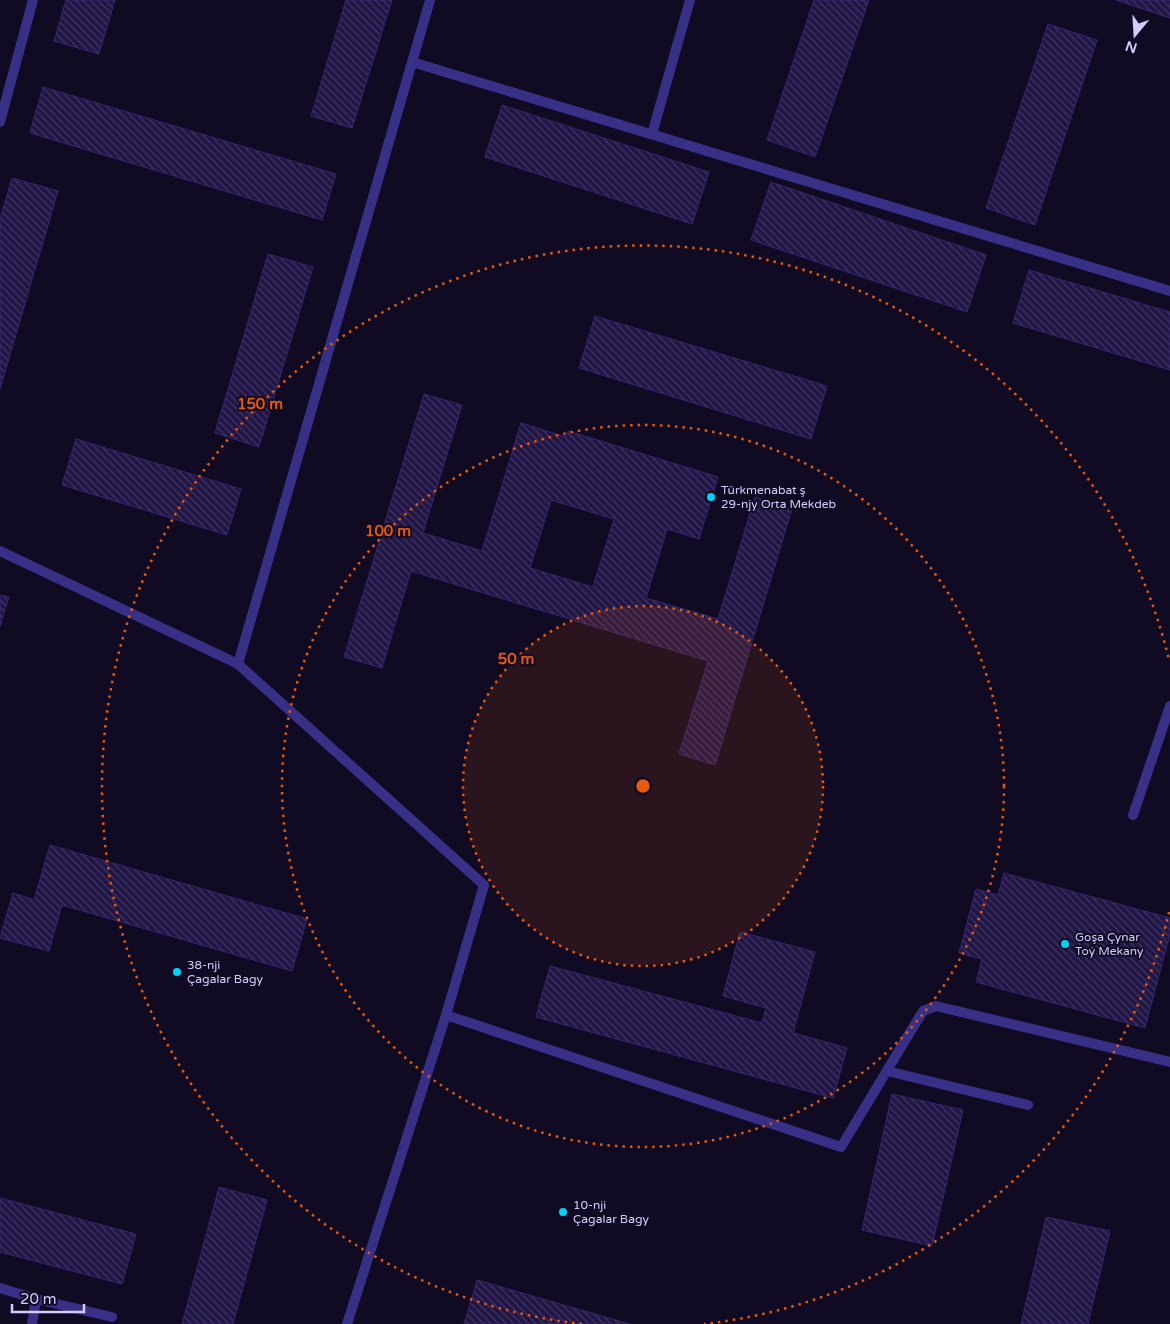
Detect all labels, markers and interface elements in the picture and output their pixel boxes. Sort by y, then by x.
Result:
north arrow [1110,10,1160,60]
text: N [1123,37,1139,57]
text: 150 m [237,395,283,413]
place label: Türkmenabat ş 29-njy Orta Mekdeb [721,483,836,511]
marker: Türkmenabat ş 29-njy Orta Mekdeb [705,491,717,503]
text: 100 m [365,522,411,540]
text: 50 m [498,650,534,668]
centre of rings [634,777,652,795]
place label: Goşa Çynar Toý Mekany [1075,930,1144,958]
marker: Goşa Çynar Toý Mekany [1059,938,1071,950]
place label: 38-nji Çagalar Bagy [187,958,263,986]
marker: 38-nji Çagalar Bagy [171,966,183,978]
place label: 10-nji Çagalar Bagy [573,1198,649,1226]
marker: 10-nji Çagalar Bagy [557,1206,569,1218]
scale bar [12,1282,85,1314]
text: 20 m [20,1290,57,1308]

